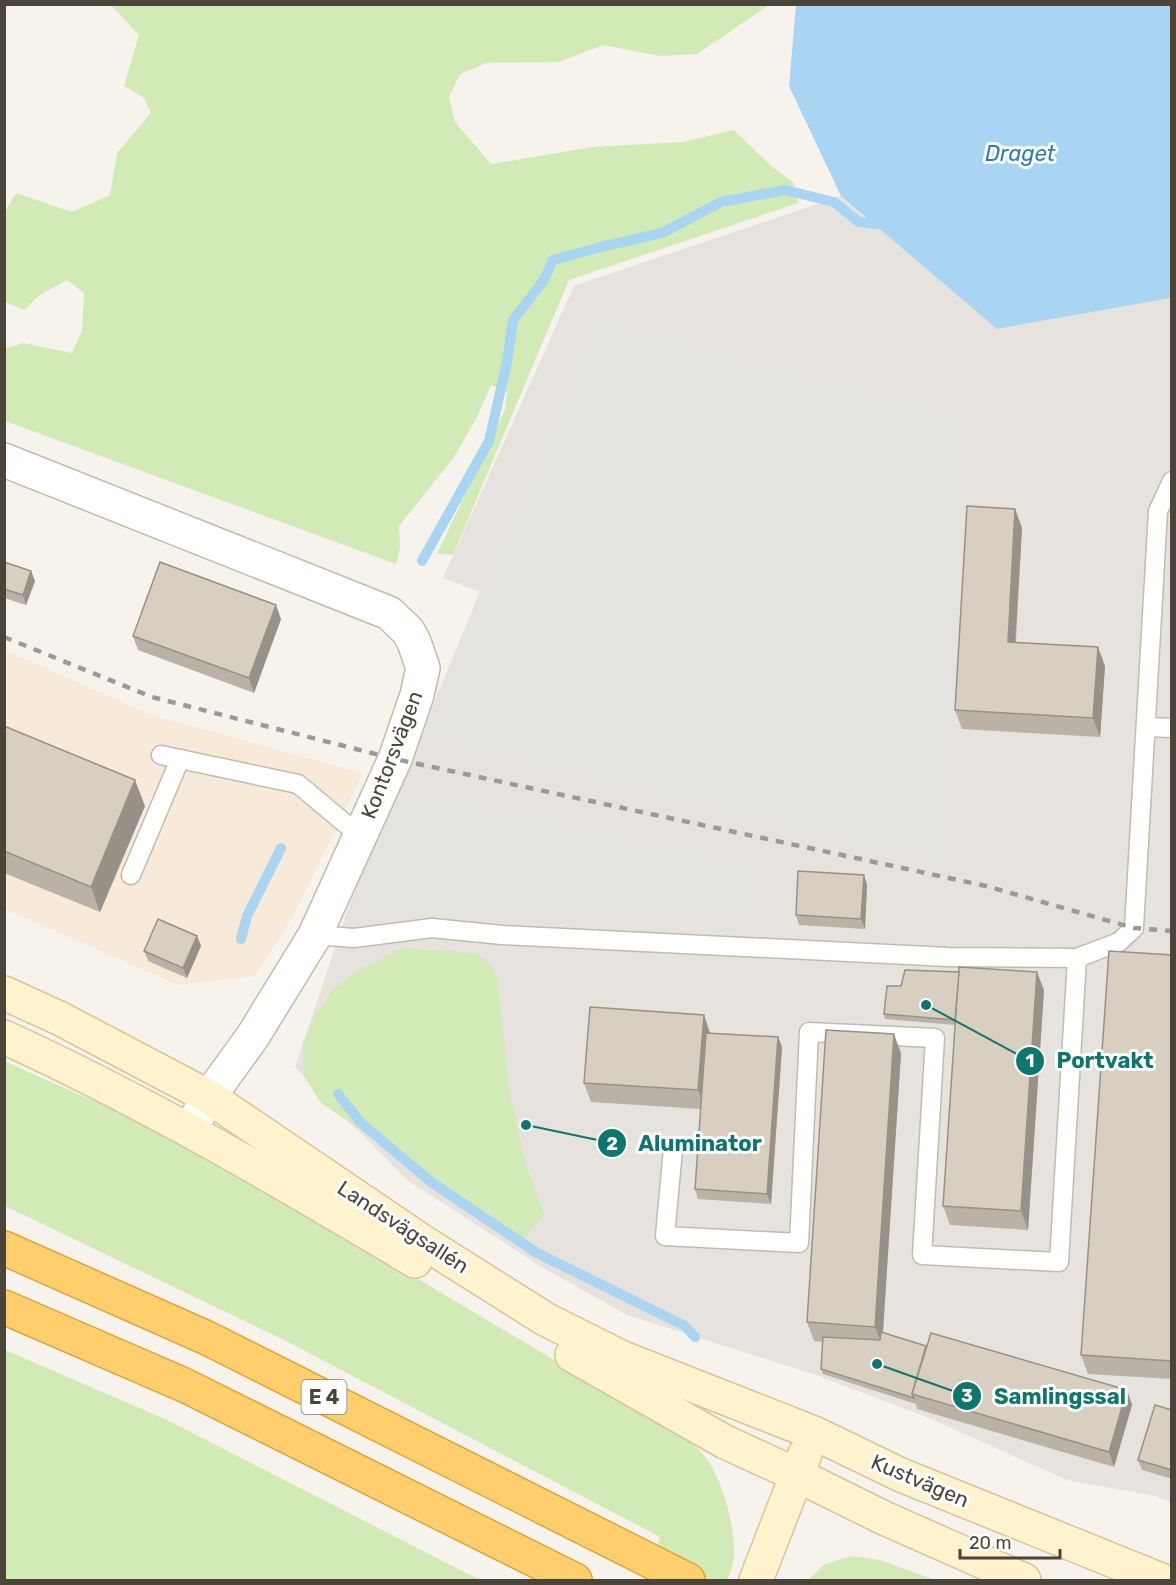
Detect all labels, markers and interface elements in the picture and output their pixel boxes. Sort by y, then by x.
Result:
water label: Draget [985,140,1056,167]
street label: Kontorsvägen [356,687,427,822]
callout: Portvakt [1015,1041,1166,1081]
text: Portvakt [1056,1047,1154,1074]
text: 1 [1026,1050,1034,1072]
callout: Aluminator [597,1123,774,1163]
text: Aluminator [638,1130,762,1157]
text: 2 [606,1133,618,1155]
street label: Landsvägsallén [333,1175,474,1278]
callout: Samlingssal [952,1376,1138,1416]
road number: E 4 [302,1380,346,1414]
text: Samlingssal [994,1383,1126,1410]
text: 3 [961,1385,973,1407]
street label: Kustvägen [868,1449,973,1512]
scale bar [960,1522,1060,1560]
text: 20 m [969,1532,1011,1554]

